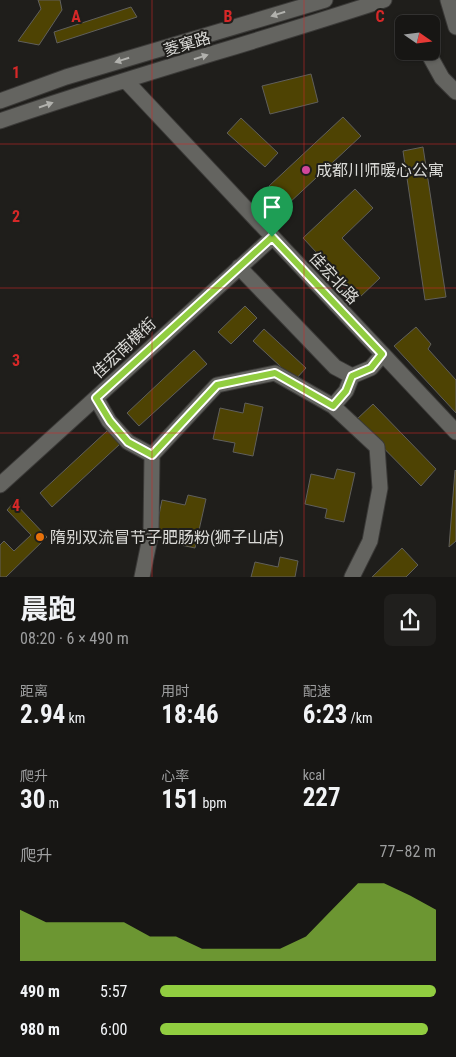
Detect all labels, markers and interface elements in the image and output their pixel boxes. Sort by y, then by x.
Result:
text: A [71,7,81,26]
text: B [224,7,233,26]
text: C [375,7,385,26]
one-way arrow [270,11,285,19]
north arrow [395,15,440,60]
map controls [395,15,440,60]
street label: 菱窠路 [161,28,213,60]
one-way arrow [194,53,209,61]
one-way arrow [115,57,130,65]
text: 1 [12,63,20,82]
one-way arrow [39,101,54,109]
place label: 成都川师暖心公寓 [316,161,444,180]
marker: 成都川师暖心公寓 [300,164,312,176]
pin [251,186,293,237]
icon: arrive [258,193,286,221]
text: 2 [12,207,20,226]
street label: 佳宏北路 [305,248,363,308]
street label: 佳宏南横街 [88,314,160,382]
text: 3 [12,351,20,370]
text: 4 [12,496,20,515]
place label: 隋别双流冒节子肥肠粉(狮子山店) [50,528,284,547]
marker: 隋别双流冒节子肥肠粉(狮子山店) [34,531,46,543]
text: 晨跑 [20,593,76,626]
button: share [384,594,436,646]
text: 08:20 · 6 × 490 m [20,629,129,648]
text: 距离 [20,683,48,699]
text: 用时 [161,683,189,699]
text: 配速 [303,683,331,699]
text: 2.94 [20,700,65,729]
text: 18:46 [161,700,219,729]
text: 6:23 [303,700,347,729]
text: km [65,710,85,726]
text: /km [347,710,373,726]
text: kcal [303,767,325,783]
text: 爬升 [20,768,48,784]
text: 心率 [161,768,189,784]
text: 227 [303,783,341,812]
text: 30 [20,785,45,814]
text: 151 [161,785,199,814]
text: m [45,795,59,811]
text: bpm [199,795,227,811]
text: 77–82 m [380,842,436,861]
text: 爬升 [20,846,52,865]
text: 490 m [20,982,60,1001]
text: 5:57 [100,982,127,1001]
text: 980 m [20,1020,60,1039]
text: 6:00 [100,1020,127,1039]

